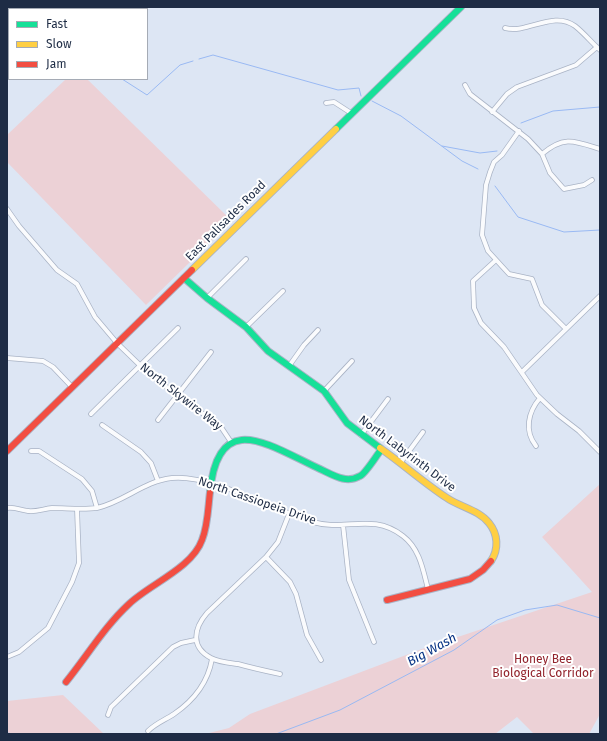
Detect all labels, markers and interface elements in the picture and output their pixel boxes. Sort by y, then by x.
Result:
legend [8,8,148,80]
text: Fast [46,17,68,31]
text: Slow [46,37,72,51]
text: Jam [46,57,66,71]
street label: East Palisades Road [183,178,269,264]
street label: North Skywire Way [137,360,225,434]
street label: North Labyrinth Drive [356,413,458,495]
street label: North Cassiopeia Drive [196,474,318,528]
water label: Big Wash [405,630,459,670]
park label: Honey Bee Biological Corridor [492,653,594,681]

